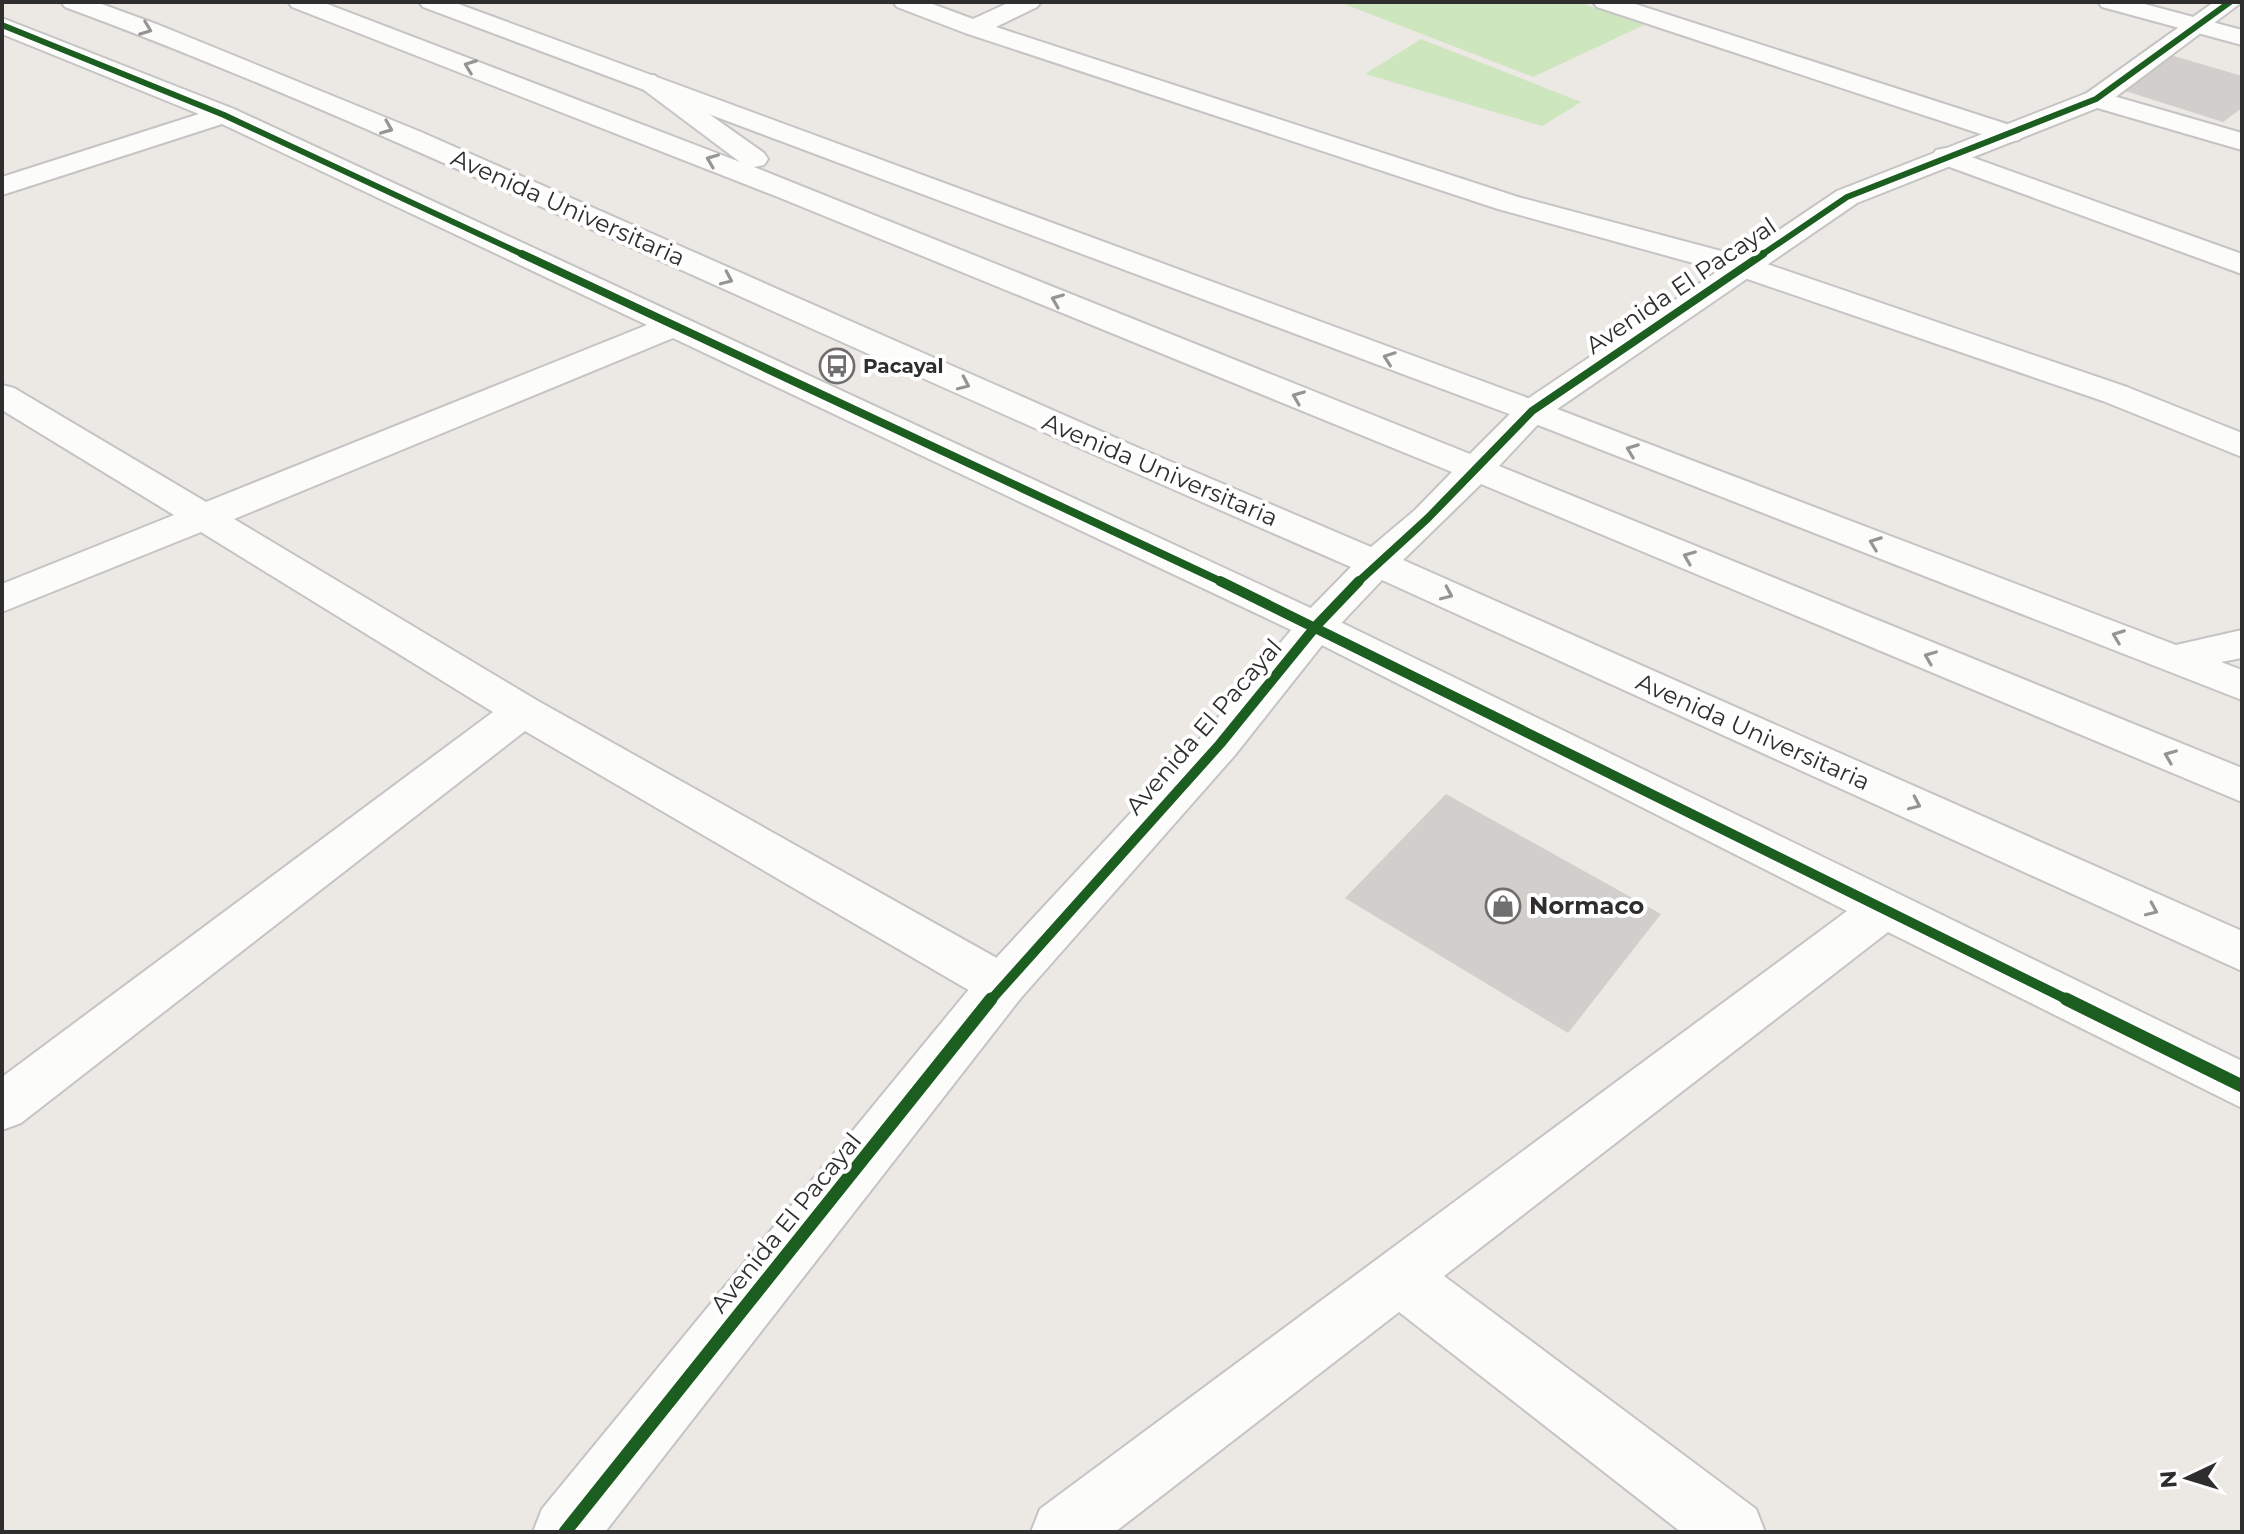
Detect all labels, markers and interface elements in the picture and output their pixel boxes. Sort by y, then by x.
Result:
one-way arrow [138,19,152,36]
one-way arrow [464,59,478,76]
one-way arrow [379,118,393,135]
street label: Avenida Universitaria [447,143,690,272]
one-way arrow [706,153,720,170]
street label: Avenida El Pacayal [1580,211,1781,360]
one-way arrow [719,269,733,285]
one-way arrow [1051,293,1065,309]
bus stop icon: Pacayal [818,347,856,385]
one-way arrow [1383,351,1397,368]
place label: Pacayal [863,354,944,378]
one-way arrow [956,375,971,391]
one-way arrow [1292,390,1306,407]
street label: Avenida Universitaria [1038,407,1282,532]
one-way arrow [1626,443,1640,460]
one-way arrow [1869,536,1883,553]
one-way arrow [1683,551,1697,567]
one-way arrow [1439,585,1454,601]
one-way arrow [2112,629,2126,646]
street label: Avenida El Pacayal [1119,633,1288,820]
one-way arrow [1924,650,1938,666]
street label: Avenida Universitaria [1632,667,1875,796]
one-way arrow [2164,749,2178,765]
one-way arrow [1906,794,1921,810]
shop icon: Normaco [1484,887,1522,925]
place label: Normaco [1529,891,1644,920]
one-way arrow [2144,900,2158,916]
street label: Avenida El Pacayal [704,1127,867,1319]
north arrow [2148,1438,2228,1518]
text: N [2154,1470,2183,1489]

